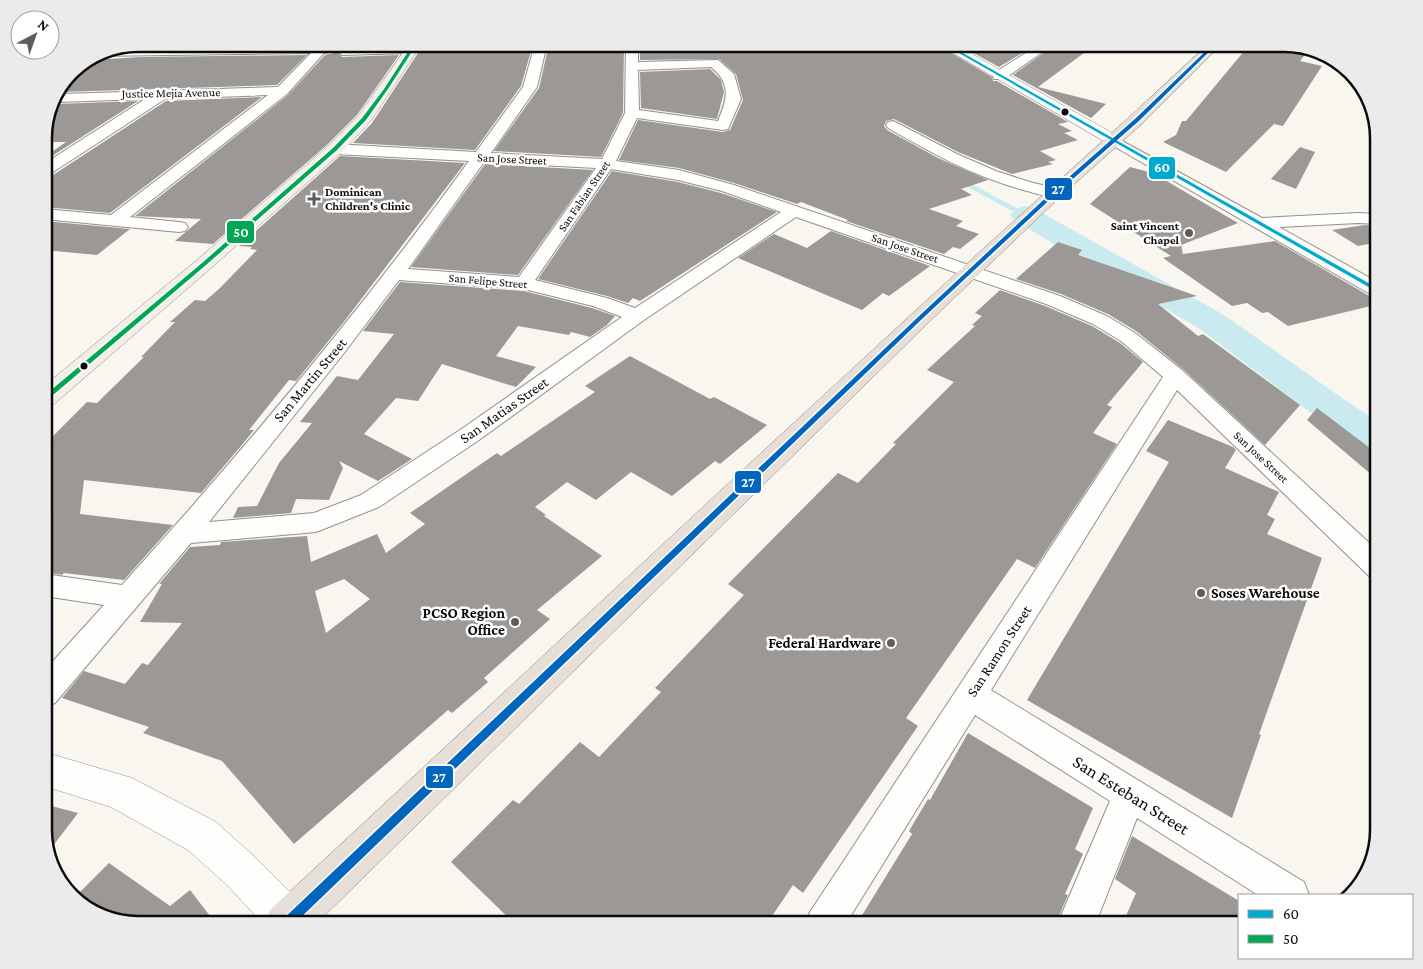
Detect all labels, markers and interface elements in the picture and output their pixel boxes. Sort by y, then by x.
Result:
north arrow [10,10,60,60]
text: N [35,16,53,35]
street label: Justice Mejia Avenue [121,85,220,101]
unlabelled marker [1060,107,1070,117]
street label: San Jose Street [477,150,548,168]
line badge: 60 [1148,156,1176,180]
street label: San Fabian Street [555,157,614,234]
text: 60 [1154,159,1170,175]
line badge: 27 [1044,177,1073,201]
text: 27 [1051,181,1065,197]
place label: Dominican Children's Clinic [325,185,411,213]
marker: Dominican Children's Clinic [307,192,321,206]
place label: Saint Vincent Chapel [1111,219,1180,247]
line badge: 50 [226,220,255,244]
text: 50 [233,224,249,240]
marker: Saint Vincent Chapel [1183,227,1195,239]
street label: San Jose Street [870,230,941,266]
street label: San Felipe Street [448,271,529,292]
street label: San Martin Street [270,334,350,425]
unlabelled marker [79,361,89,371]
street label: San Matias Street [457,373,552,446]
street label: San Jose Street [1231,428,1292,487]
line badge: 27 [734,470,762,494]
text: 27 [741,474,755,490]
place label: Soses Warehouse [1211,585,1320,601]
marker: Soses Warehouse [1195,587,1207,599]
street label: San Ramon Street [964,602,1035,700]
place label: PCSO Region Office [423,605,505,638]
marker: PCSO Region Office [509,616,521,628]
place label: Federal Hardware [768,635,881,651]
marker: Federal Hardware [885,637,897,649]
street label: San Esteban Street [1069,751,1194,839]
line badge: 27 [425,765,454,789]
text: 27 [432,769,446,785]
legend [1238,894,1413,959]
text: 60 [1283,906,1299,922]
text: 50 [1283,931,1299,947]

